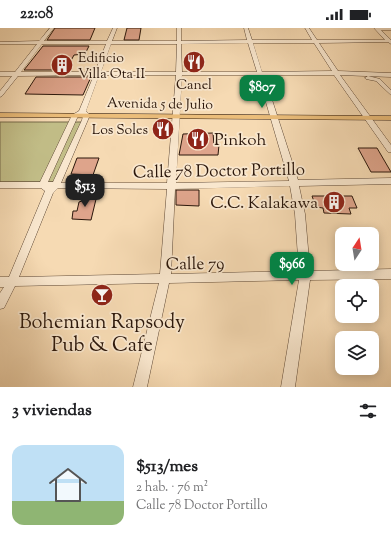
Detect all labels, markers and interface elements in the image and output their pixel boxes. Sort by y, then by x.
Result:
text: 22:08 [20,4,53,25]
place label: Edificio Villa Ota II [78,49,145,85]
restaurant icon: Canel [181,49,207,75]
building icon: Edificio Villa Ota II [49,52,75,78]
pin: $807 [238,75,286,109]
place label: Canel [176,76,212,96]
text: $807 [249,79,275,97]
street label: Avenida 5 de Julio [107,94,214,116]
restaurant icon: Los Soles [150,116,176,142]
place label: Los Soles [92,121,148,141]
restaurant icon: Pinkoh [185,126,211,152]
place label: Pinkoh [214,129,266,153]
street label: Calle 78 Doctor Portillo [133,159,305,185]
pin: $513 [61,174,109,208]
text: $513 [74,178,96,196]
building icon: C.C. Kalakawa [321,189,347,215]
place label: C.C. Kalakawa [210,192,318,216]
north arrow [335,227,379,271]
map controls [335,227,379,375]
street label: Calle 79 [166,252,225,278]
pin: $966 [268,252,316,286]
text: $966 [279,256,305,274]
button: locate [335,279,379,323]
bar icon: Bohemian Rapsody Pub & Cafe [89,282,115,308]
place label: Bohemian Rapsody Pub & Cafe [19,309,185,361]
button: layers [335,331,379,375]
text: 3 viviendas [12,399,92,423]
icon: filters [357,400,379,422]
text: $513/mes [136,455,198,479]
icon: home [44,461,92,509]
text: 2 hab. · 76 m² [136,479,208,497]
text: Calle 78 Doctor Portillo [136,497,268,515]

